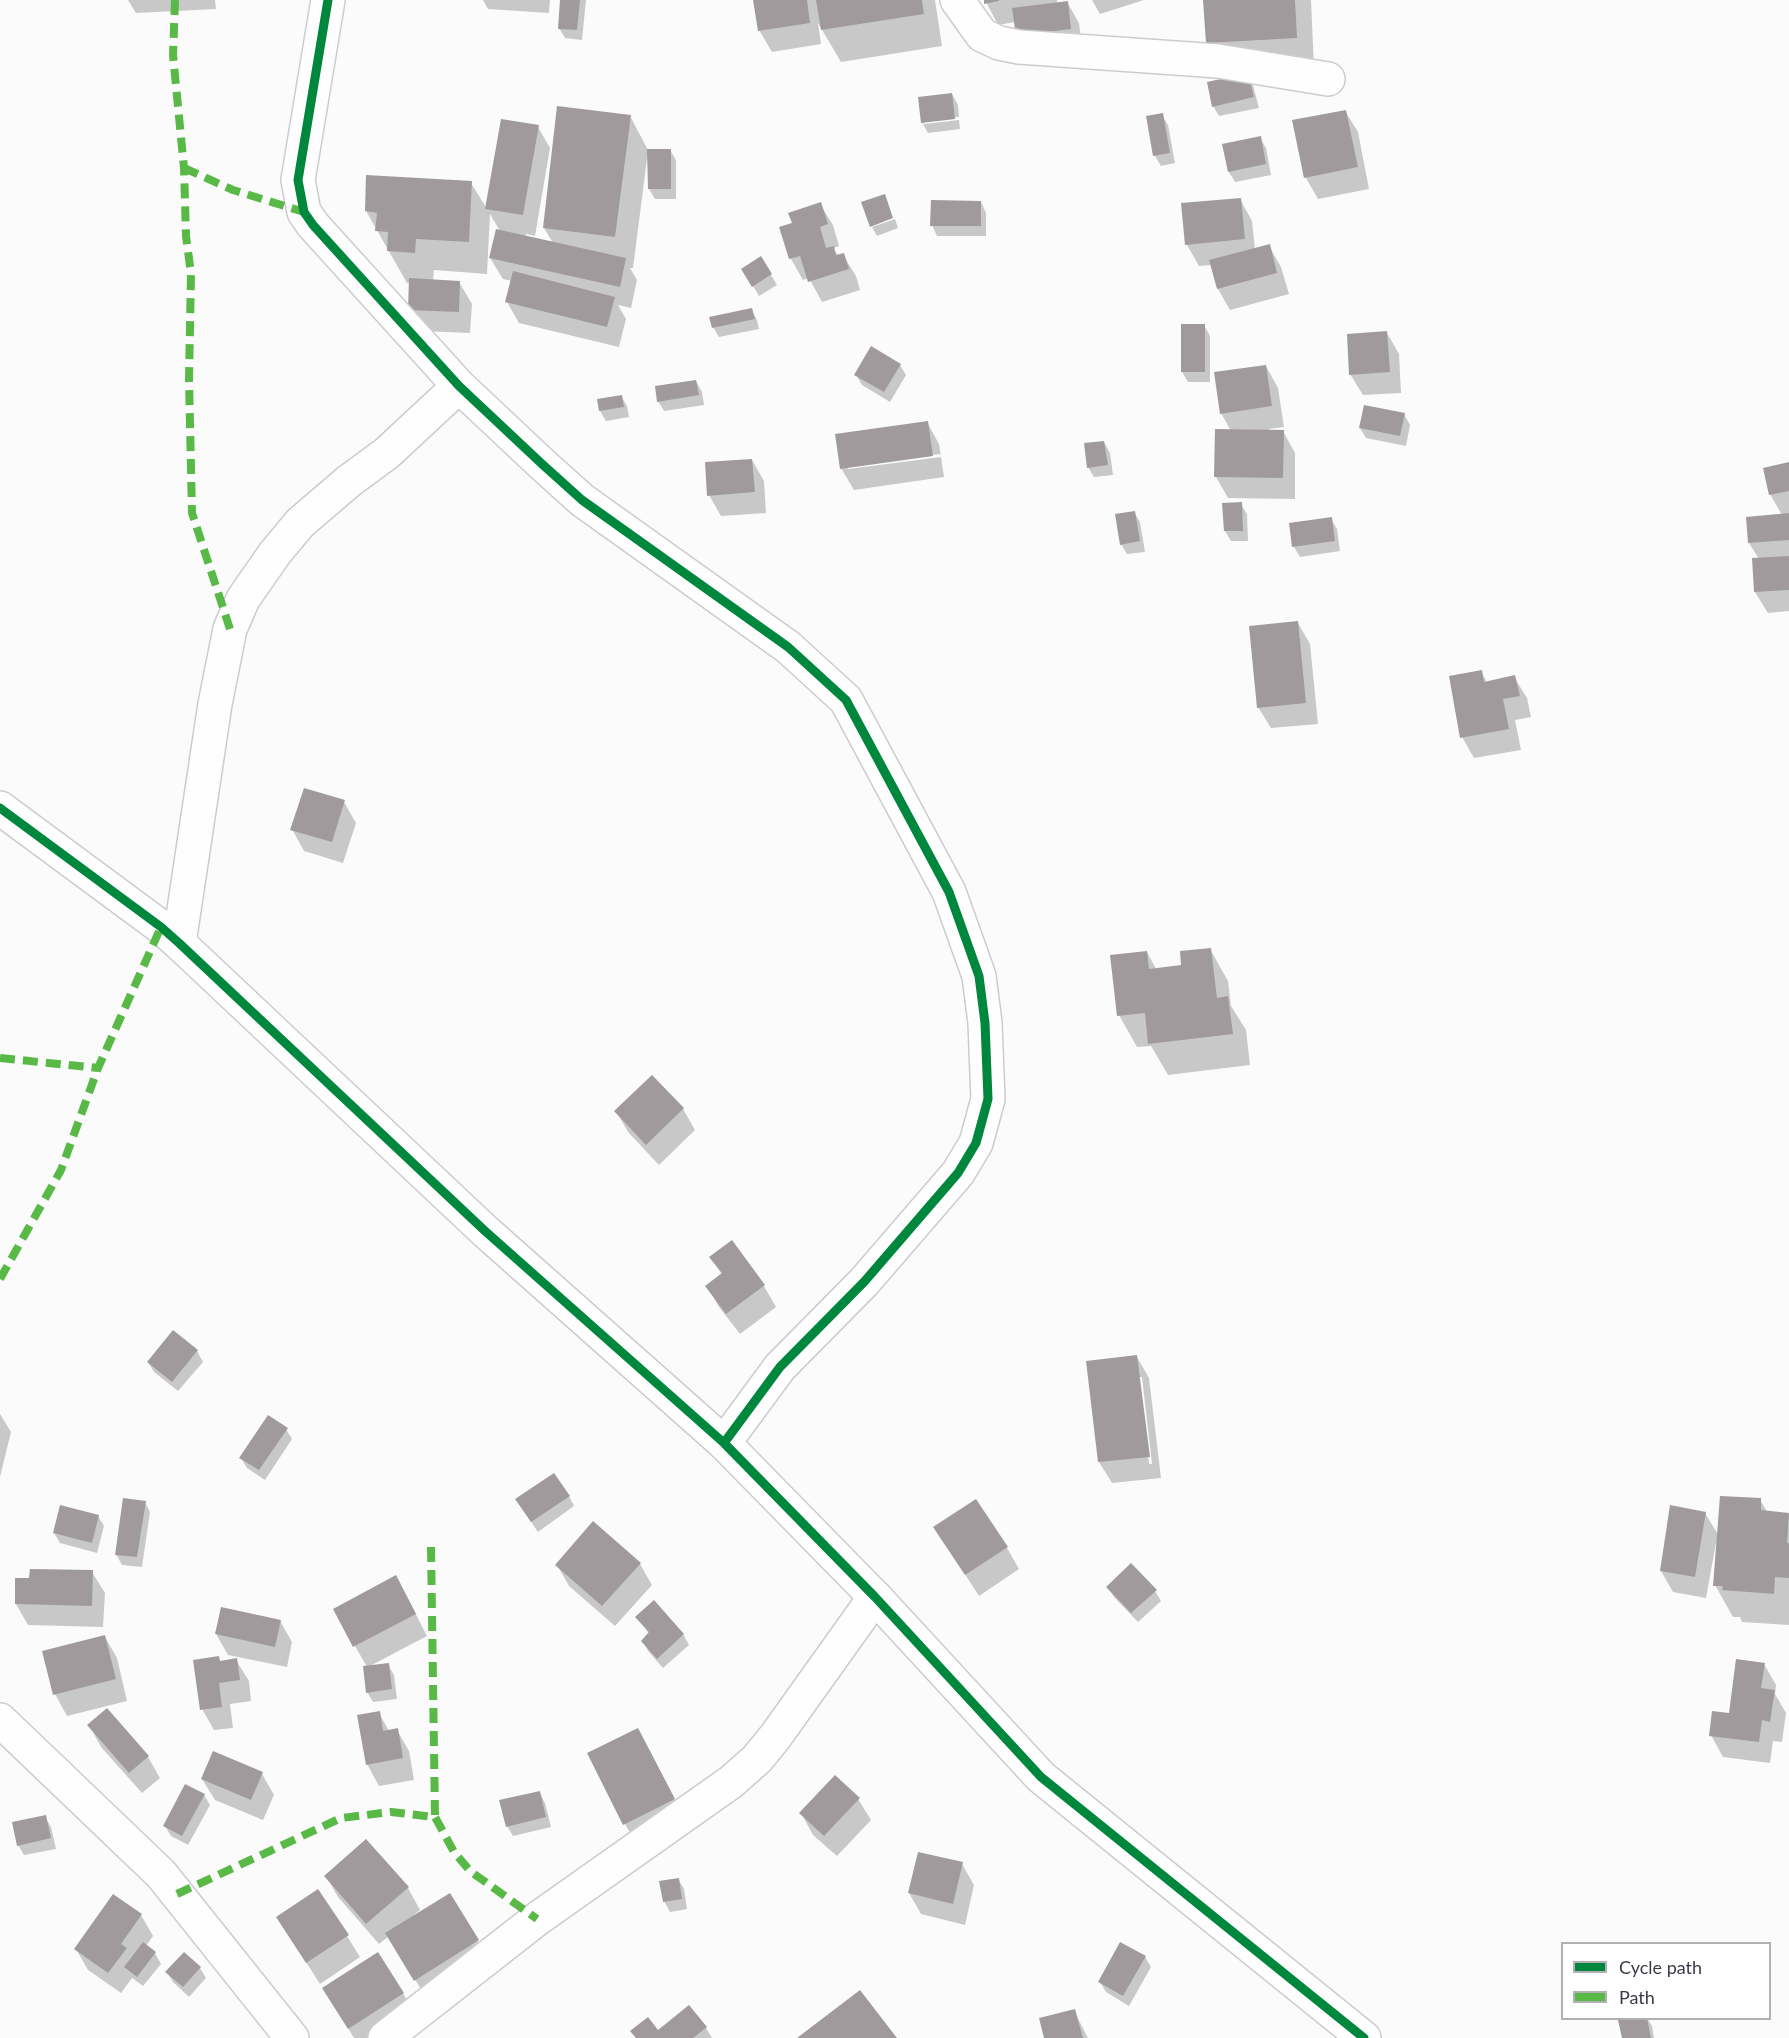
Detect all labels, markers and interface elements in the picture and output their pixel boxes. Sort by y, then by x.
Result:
legend [1561,1942,1771,2020]
text: Cycle path [1619,1956,1702,1978]
text: Path [1619,1986,1655,2008]

